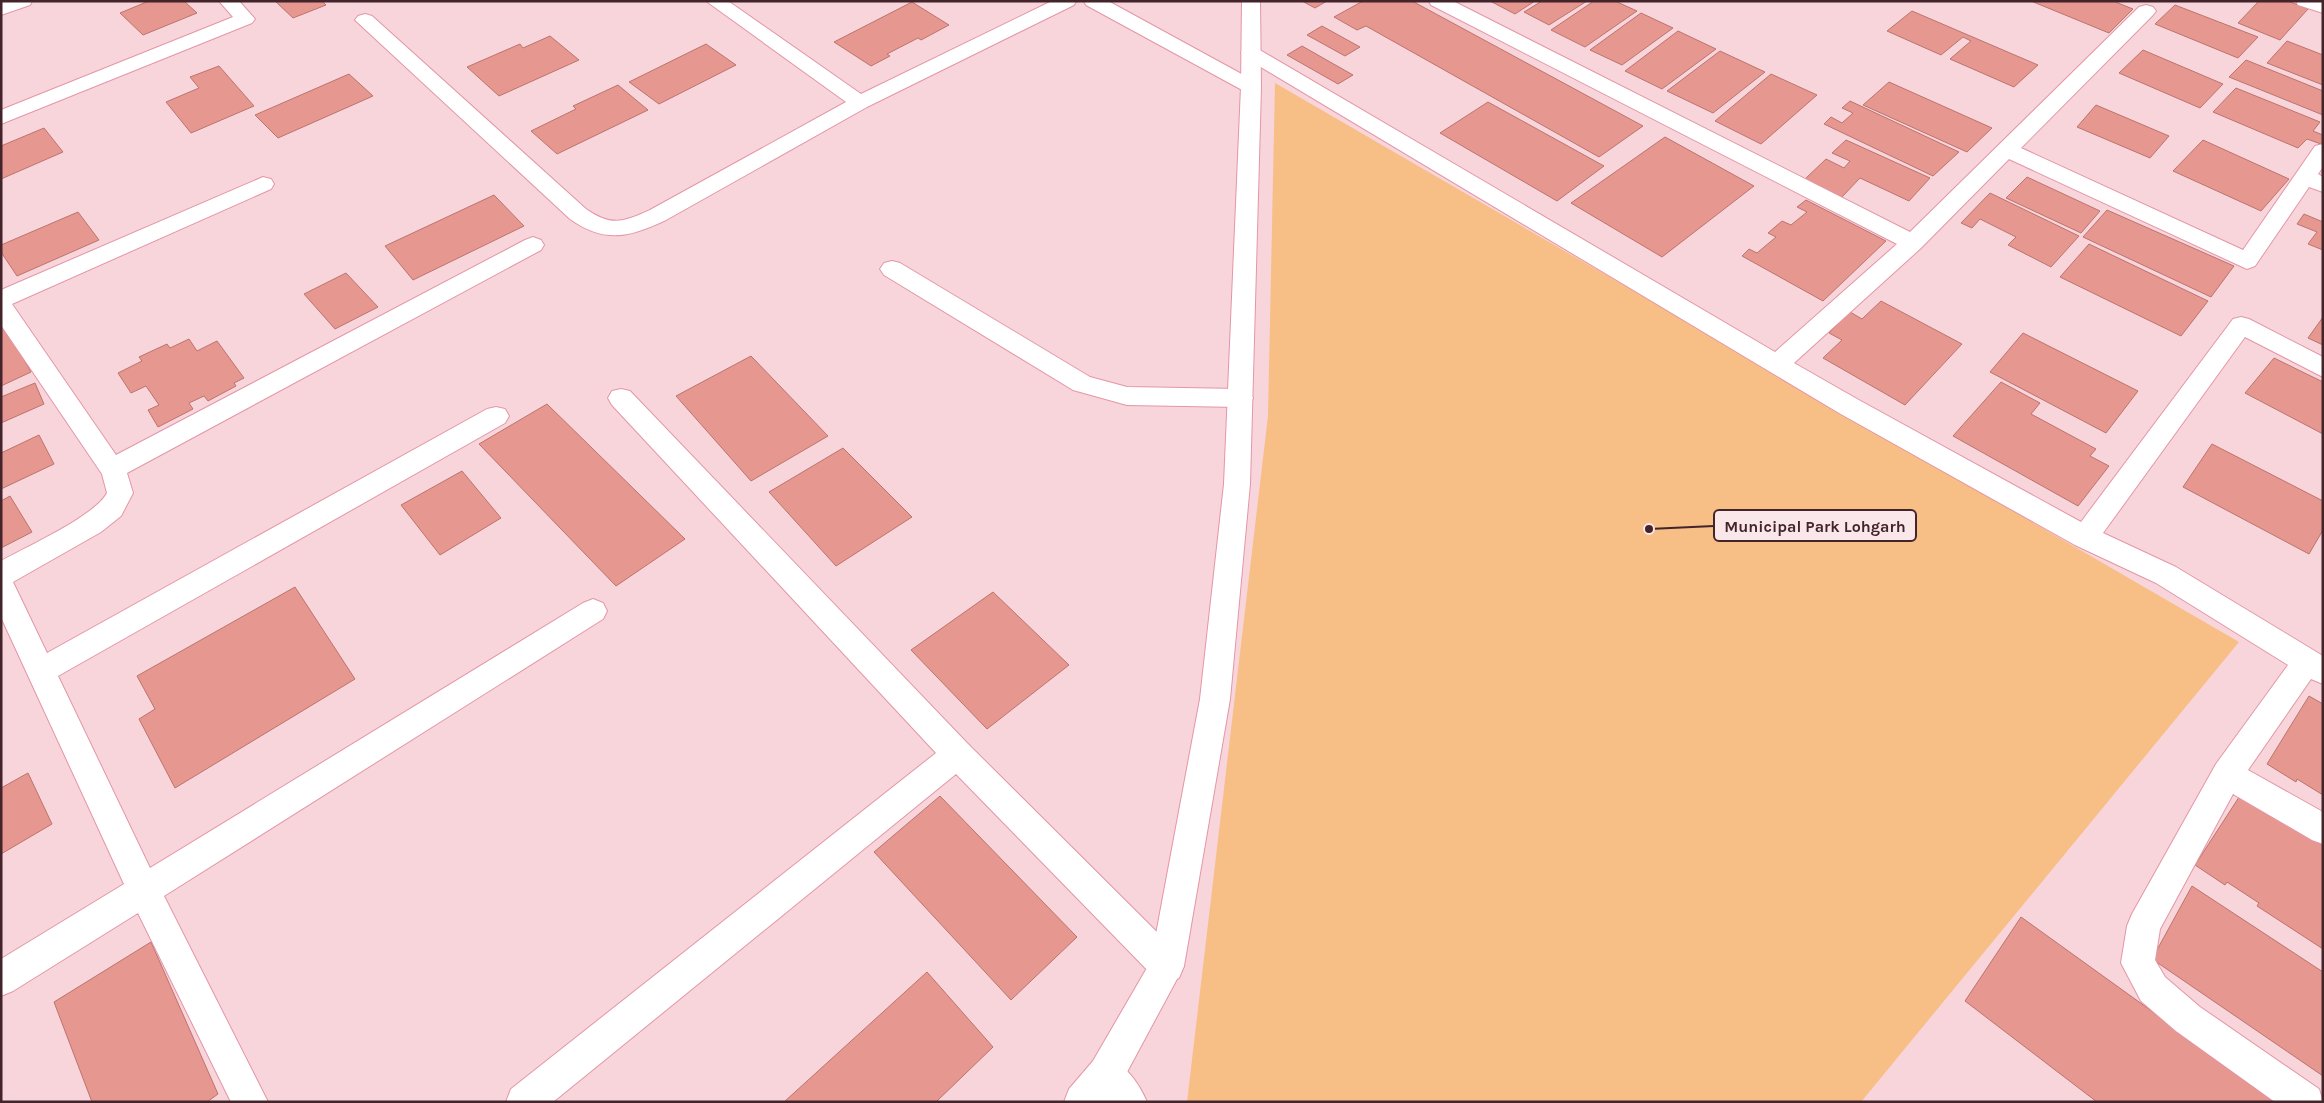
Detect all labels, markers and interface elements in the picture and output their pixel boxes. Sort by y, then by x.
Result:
callout: Municipal Park Lohgarh [1714,510,1916,541]
text: Municipal Park Lohgarh [1724,517,1906,536]

